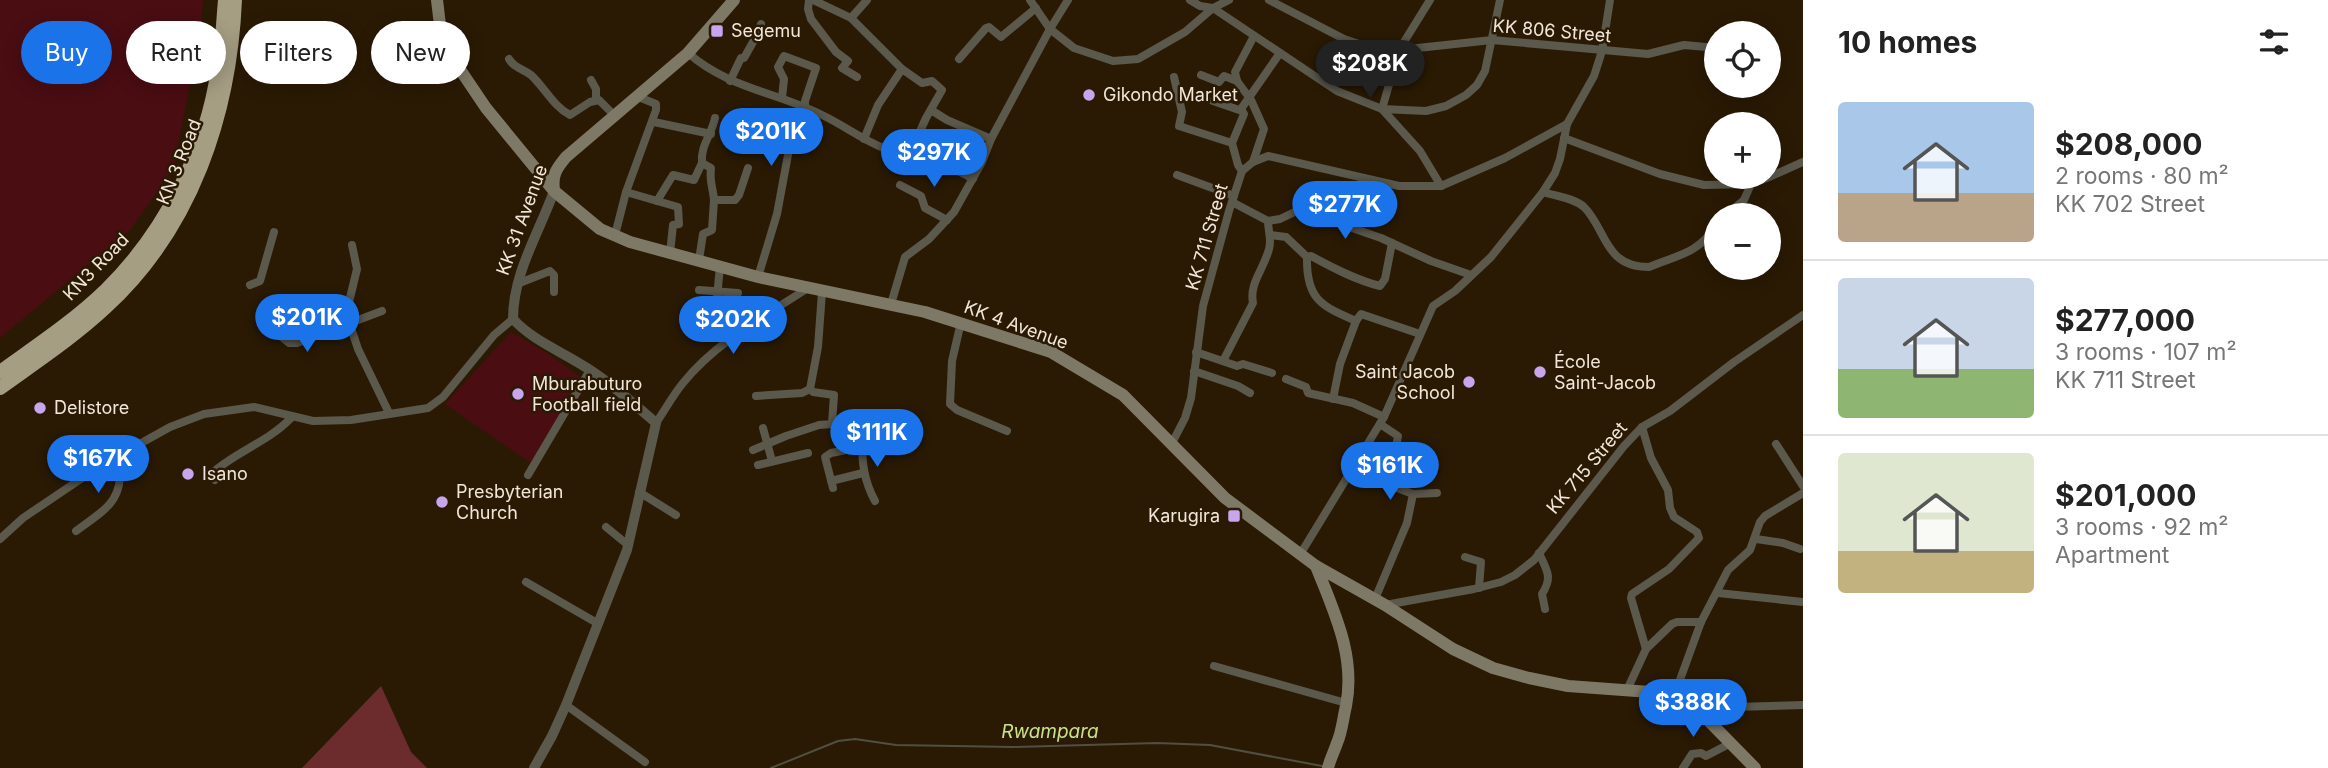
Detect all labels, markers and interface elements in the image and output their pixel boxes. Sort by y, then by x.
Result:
street label: KK 806 Street [1492,15,1612,46]
place label: Segemu [731,20,801,41]
chip: Buy [21,21,112,84]
chip: Rent [126,21,226,84]
chip: Filters [240,21,357,84]
chip: New [371,21,470,84]
map controls [1704,21,1781,280]
button: locate [1704,21,1781,98]
marker: Segemu [709,23,725,39]
icon: filters [2255,23,2293,61]
text: 10 homes [1838,24,1977,60]
pin: $208K [1321,41,1419,100]
text: $208K [1332,49,1408,77]
place label: Gikondo Market [1103,84,1238,105]
marker: Gikondo Market [1081,87,1097,103]
pin: $201K [722,108,820,168]
button: + [1704,112,1781,189]
street label: KN 3 Road [152,116,205,208]
text: $201K [735,117,807,145]
text: $208,000 [2055,126,2203,162]
pin: $297K [885,130,983,189]
icon: home [1894,130,1978,214]
text: $297K [897,138,971,166]
street label: KK 31 Avenue [492,162,551,278]
text: 2 rooms · 80 m² [2055,162,2229,190]
street label: KK 711 Street [1181,181,1232,293]
pin: $277K [1296,182,1394,241]
text: $277K [1308,190,1382,218]
text: KK 702 Street [2055,190,2205,218]
button: − [1704,203,1781,280]
street label: KN3 Road [58,229,133,305]
pin: $201K [258,294,356,354]
pin: $202K [684,296,782,356]
street label: KK 4 Avenue [961,296,1071,353]
text: $277,000 [2055,302,2195,338]
text: $201K [271,303,343,331]
text: $202K [695,305,771,333]
icon: home [1894,306,1978,390]
text: 3 rooms · 107 m² [2055,338,2237,366]
place label: École Saint-Jacob [1554,350,1656,393]
place label: Saint Jacob School [1355,361,1455,403]
marker: École Saint-Jacob [1532,364,1548,380]
text: KK 711 Street [2055,366,2195,394]
place label: Mburabuturo Football field [532,373,642,415]
marker: Saint Jacob School [1461,374,1477,390]
marker: Mburabuturo Football field [510,386,526,402]
place label: Delistore [54,397,129,418]
marker: Delistore [32,400,48,416]
pin: $111K [828,410,926,469]
street label: KK 715 Street [1542,417,1631,518]
text: $111K [846,418,908,446]
pin: $167K [49,435,147,495]
pin: $161K [1341,442,1439,502]
text: $167K [63,444,133,472]
text: $161K [1357,451,1423,479]
place label: Isano [202,463,248,484]
marker: Isano [180,466,196,482]
text: $201,000 [2055,477,2197,513]
place label: Presbyterian Church [456,481,563,523]
icon: home [1894,481,1978,565]
marker: Presbyterian Church [434,494,450,510]
place label: Karugira [1148,505,1220,526]
marker: Karugira [1226,508,1242,524]
text: 3 rooms · 92 m² [2055,513,2228,541]
text: Apartment [2055,541,2169,569]
pin: $388K [1644,680,1742,739]
text: $388K [1655,688,1731,716]
water label: Rwampara [1001,720,1099,743]

